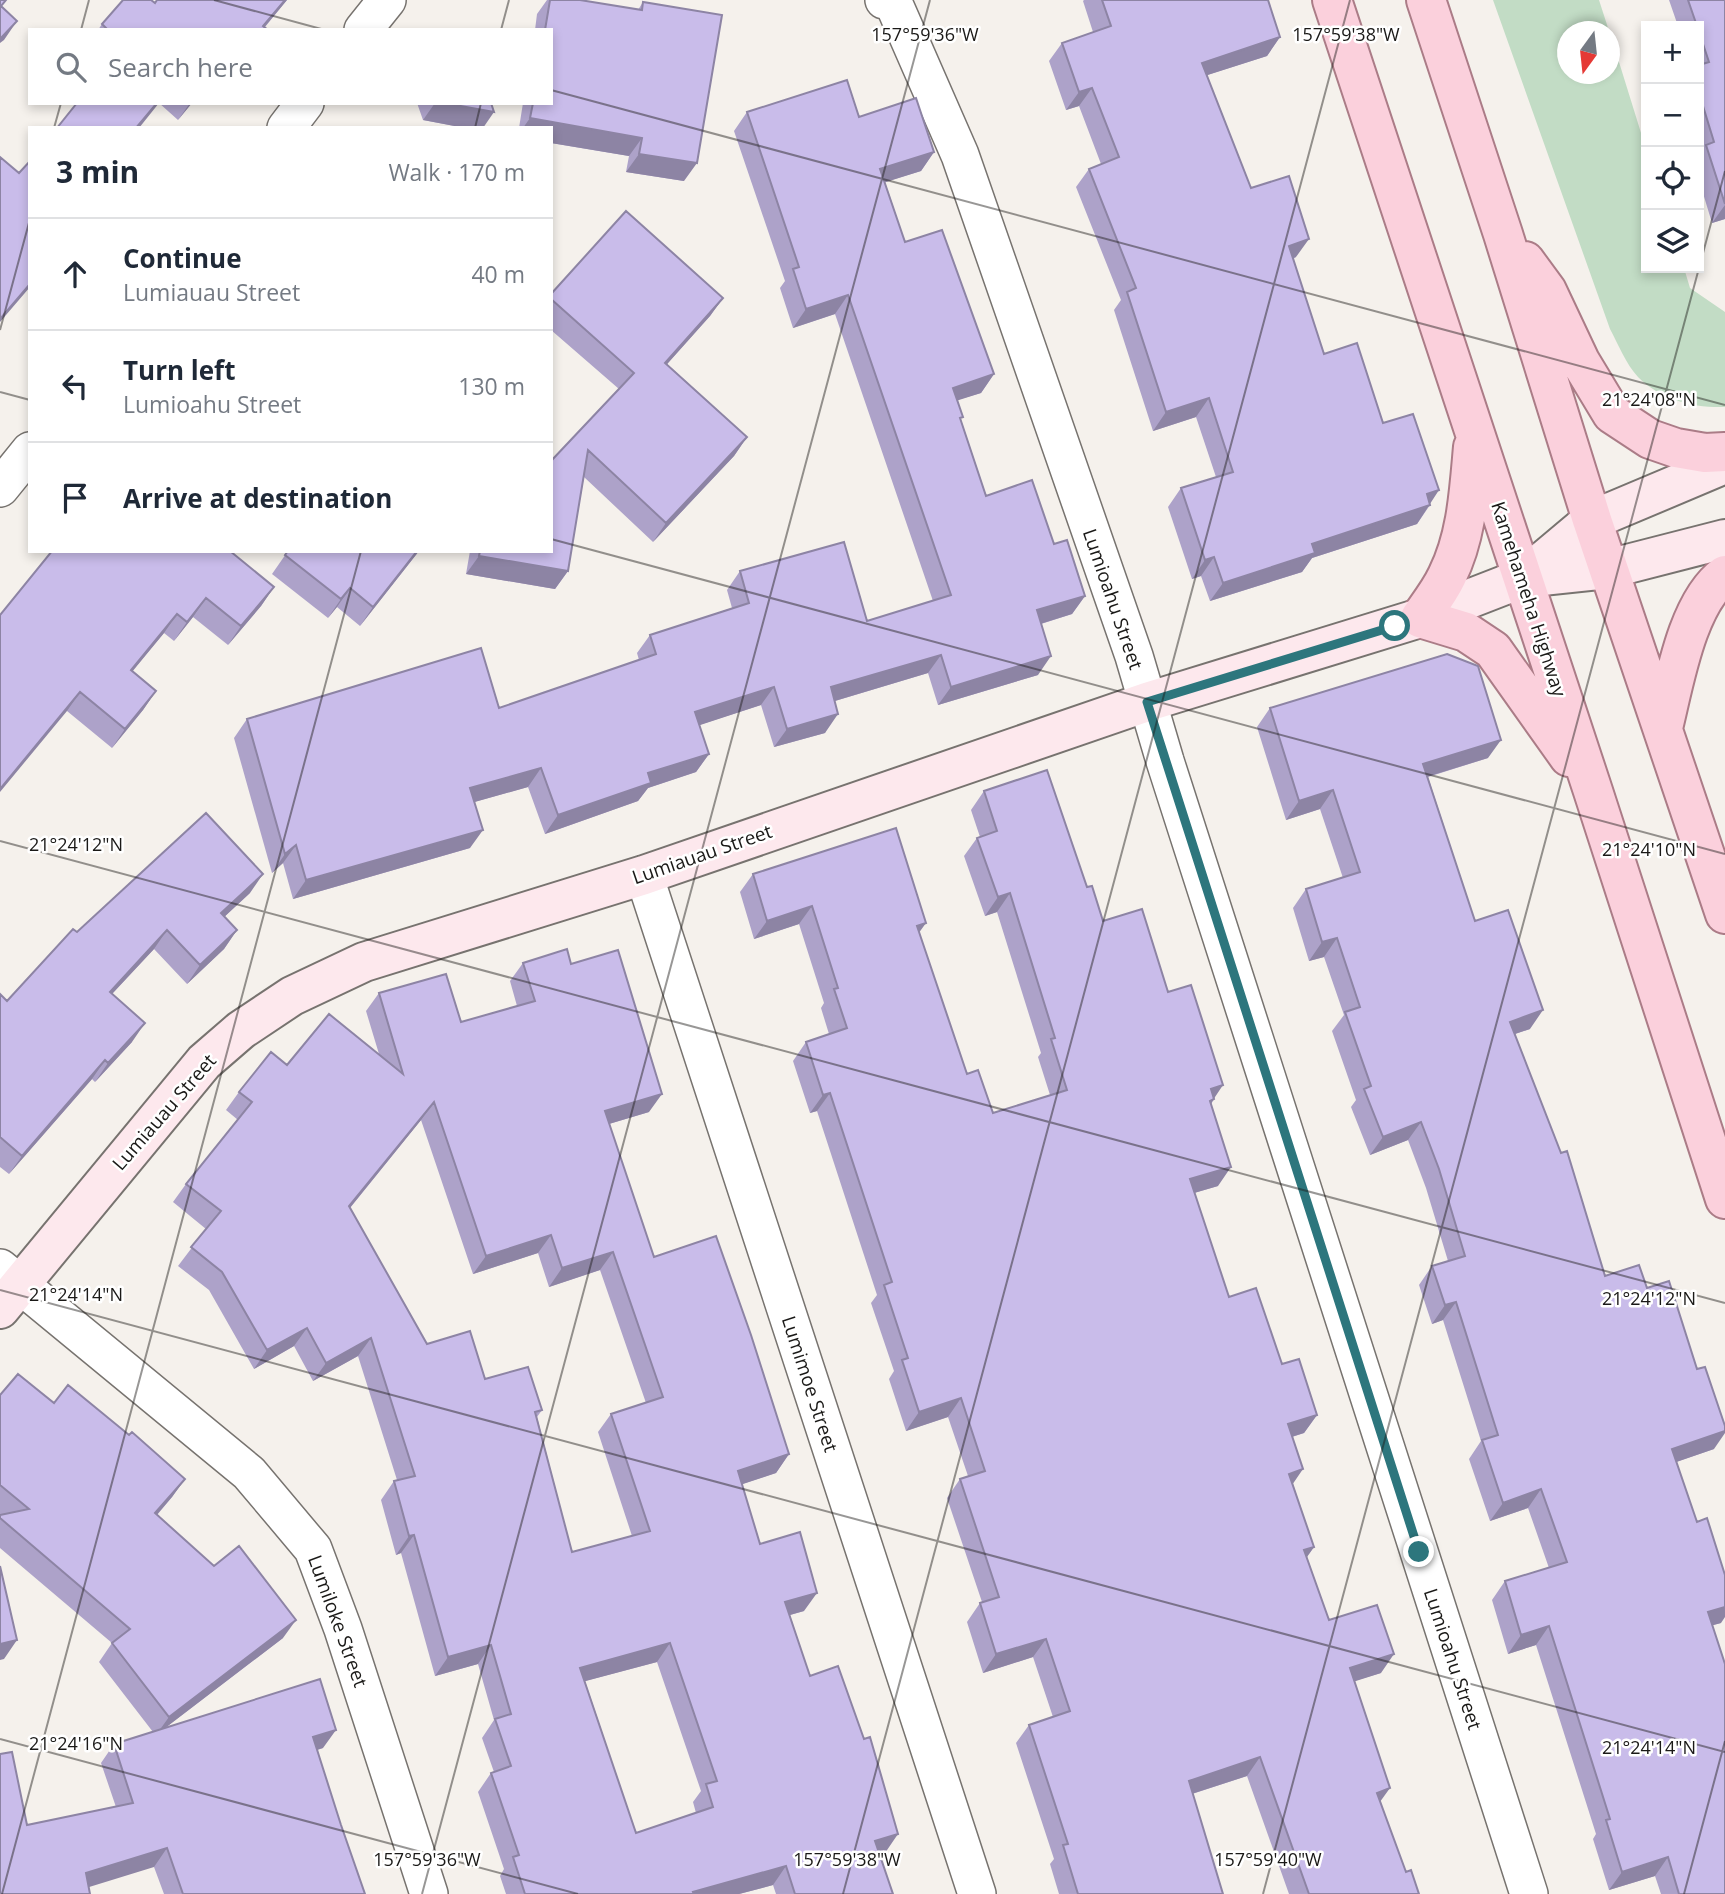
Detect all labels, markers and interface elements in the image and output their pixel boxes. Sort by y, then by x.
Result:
north arrow [1557,21,1620,84]
map controls [1641,21,1704,273]
button: + [1641,21,1704,84]
text: 157°59'36"W [871,22,979,46]
text: 157°59'38"W [1292,22,1400,46]
search box [28,28,553,105]
icon: search [52,48,90,86]
text: Search here [108,49,253,85]
button: − [1641,84,1704,147]
button: locate [1641,147,1704,210]
text: 3 min [56,151,139,192]
text: Walk · 170 m [388,156,525,188]
button: layers [1641,210,1704,273]
text: Continue [123,240,242,276]
icon: ahead [56,255,94,293]
text: 40 m [471,258,525,290]
text: Lumiauau Street [123,276,300,308]
text: Turn left [123,352,235,388]
icon: left [56,367,94,405]
text: 130 m [458,370,525,402]
text: 21°24'08"N [1602,387,1696,411]
text: Lumioahu Street [123,388,301,420]
icon: arrive [56,479,94,517]
text: Arrive at destination [123,480,392,516]
street label: Kamehameha Highway [1485,498,1573,700]
street label: Lumioahu Street [1077,525,1149,673]
route start [1379,610,1410,641]
street label: Lumiauau Street [629,818,776,890]
text: 21°24'12"N [29,832,123,856]
text: 21°24'10"N [1602,837,1696,861]
street label: Lumiauau Street [106,1048,222,1176]
text: 21°24'14"N [29,1282,123,1306]
text: 21°24'12"N [1602,1286,1696,1310]
street label: Lumimoe Street [776,1313,844,1456]
route end [1403,1536,1434,1567]
street label: Lumiloke Street [302,1551,374,1691]
street label: Lumioahu Street [1418,1585,1488,1733]
text: 21°24'16"N [29,1731,123,1755]
text: 21°24'14"N [1602,1735,1696,1759]
text: 157°59'36"W [373,1847,481,1871]
text: 157°59'38"W [793,1847,901,1871]
text: 157°59'40"W [1214,1847,1322,1871]

